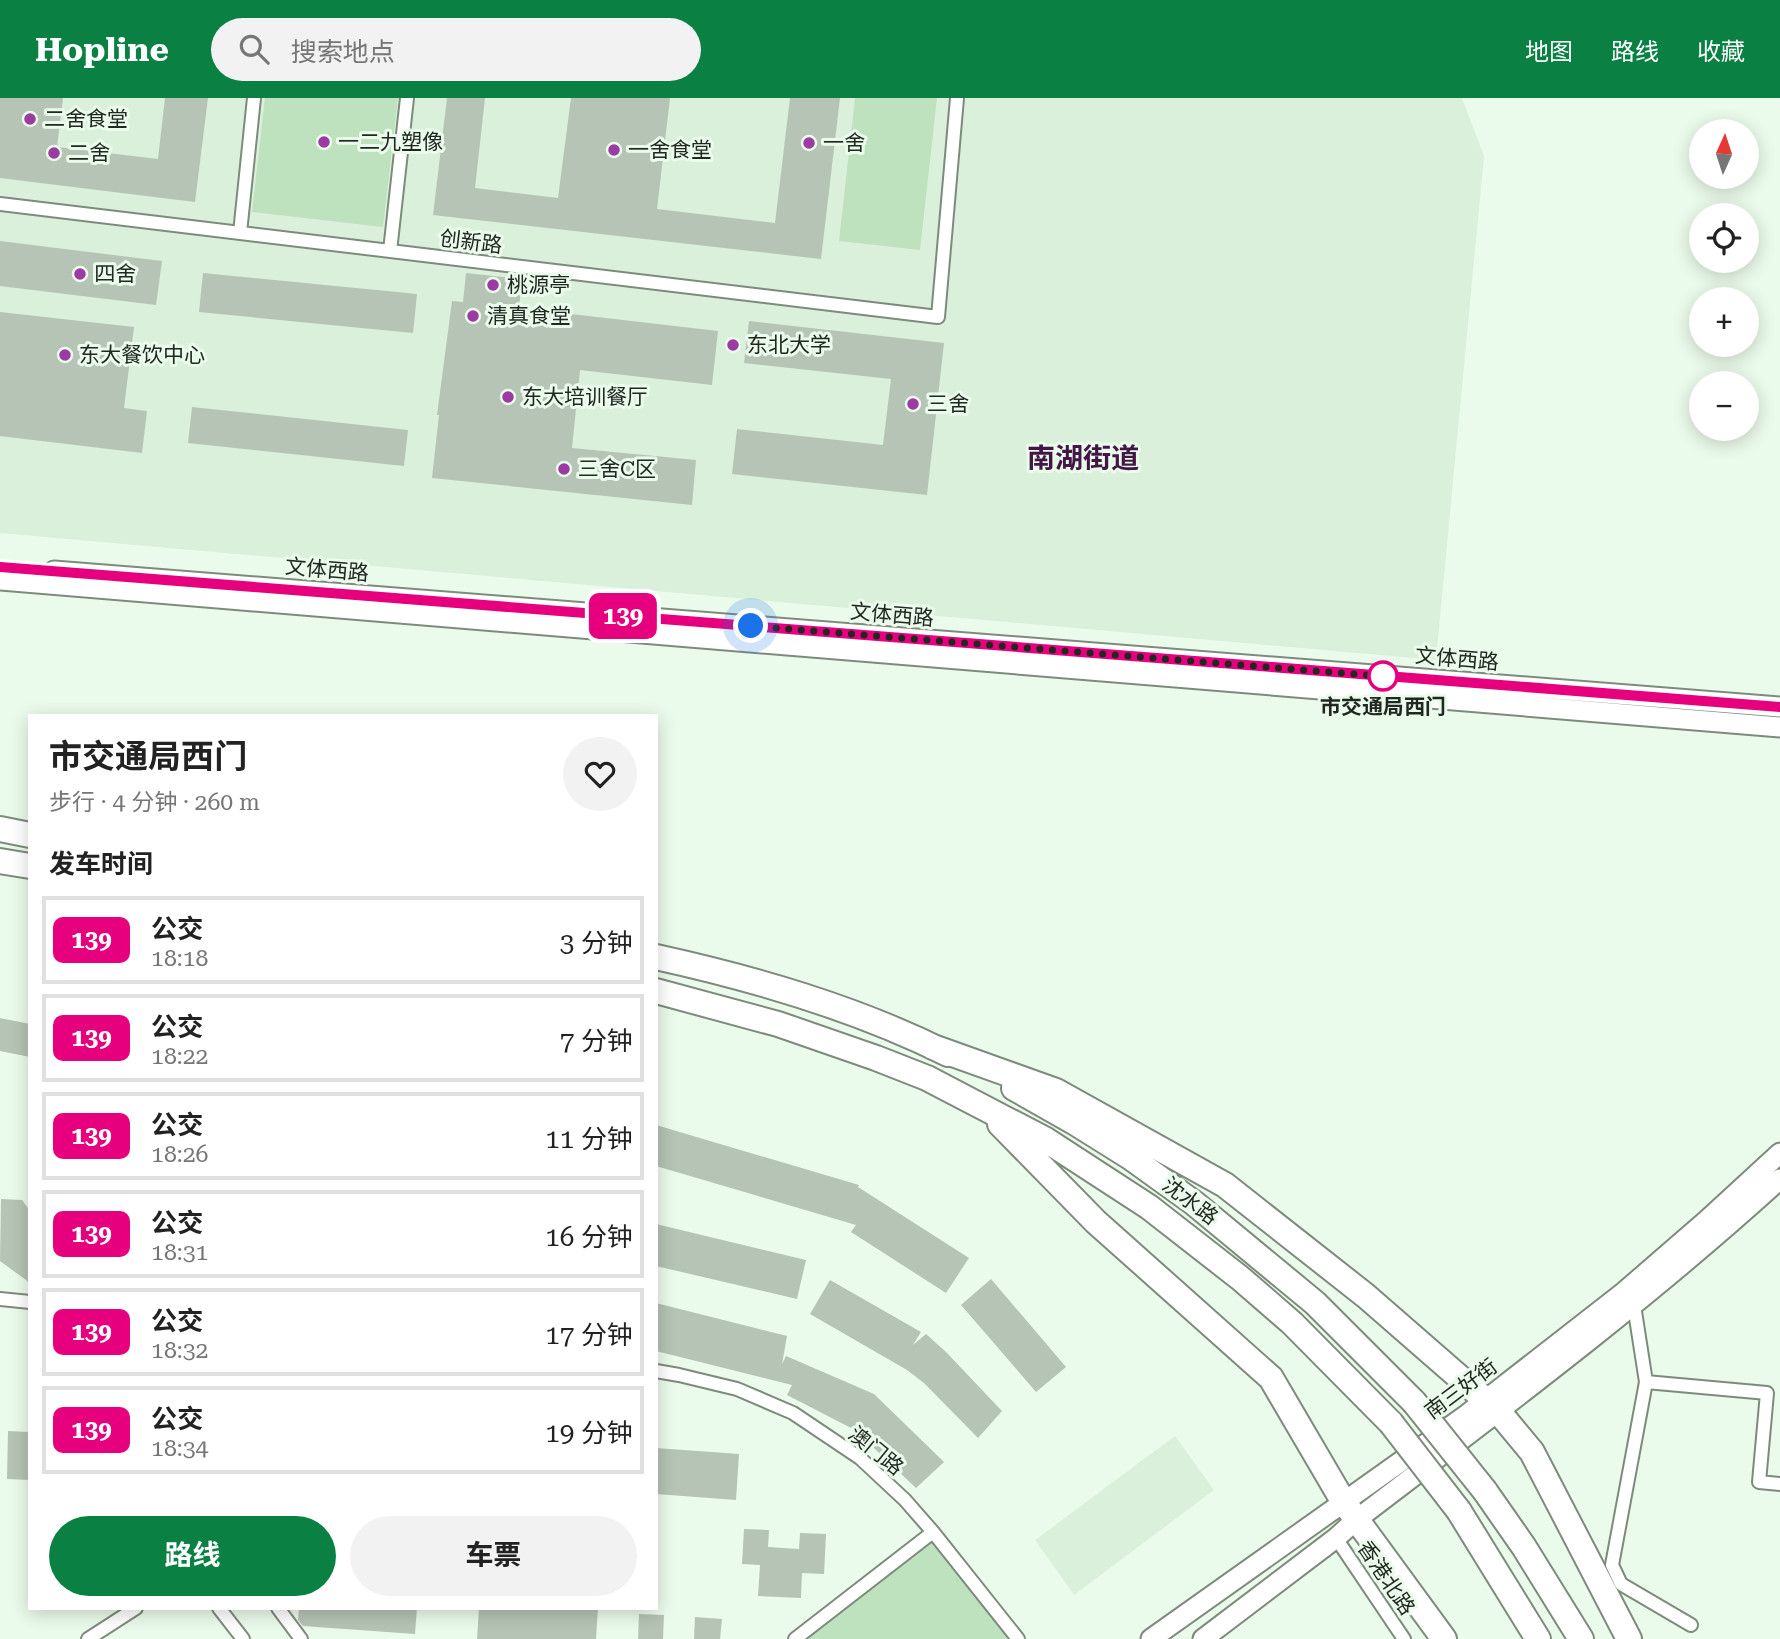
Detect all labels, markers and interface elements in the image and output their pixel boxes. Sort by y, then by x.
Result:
search box [211,18,701,81]
text: Hopline [35,30,169,69]
icon: search [235,30,273,68]
text: 搜索地点 [291,37,395,67]
text: 地图 [1525,38,1573,66]
text: 路线 [1611,38,1659,66]
text: 收藏 [1697,38,1745,66]
place label: 二舍食堂 [44,107,128,131]
marker: 二舍食堂 [22,111,38,127]
north arrow [1689,119,1759,189]
map controls [1689,119,1759,441]
place label: 一二九塑像 [338,130,443,154]
place label: 一舍 [823,131,865,155]
marker: 一二九塑像 [316,134,332,150]
marker: 一舍 [801,135,817,151]
place label: 一舍食堂 [628,138,712,162]
place label: 二舍 [68,141,110,165]
marker: 一舍食堂 [606,142,622,158]
marker: 二舍 [46,145,62,161]
button: locate [1689,203,1759,273]
street label: 创新路 [438,226,504,258]
place label: 四舍 [94,262,136,286]
marker: 四舍 [72,266,88,282]
place label: 桃源亭 [507,273,570,297]
marker: 桃源亭 [485,277,501,293]
button: + [1689,287,1759,357]
place label: 清真食堂 [487,304,571,328]
marker: 清真食堂 [465,308,481,324]
place label: 东北大学 [747,333,831,357]
marker: 东北大学 [725,337,741,353]
place label: 东大餐饮中心 [79,343,205,367]
marker: 东大餐饮中心 [57,347,73,363]
button: − [1689,371,1759,441]
place label: 东大培训餐厅 [522,385,648,409]
marker: 东大培训餐厅 [500,389,516,405]
place label: 三舍 [927,392,969,416]
marker: 三舍 [905,396,921,412]
district label: 南湖街道 [1027,442,1139,475]
place label: 三舍C区 [578,457,656,481]
marker: 三舍C区 [556,461,572,477]
street label: 文体西路 [284,554,370,586]
line badge: 139 [583,593,663,639]
street label: 文体西路 [849,599,935,631]
text: 139 [603,602,643,630]
your location [733,608,768,643]
street label: 文体西路 [1414,643,1500,675]
marker: 市交通局西门 [1368,661,1398,691]
place label: 市交通局西门 [1320,695,1446,719]
text: 市交通局西门 [49,737,247,776]
button: heart [563,737,637,811]
text: 步行 · 4 分钟 · 260 m [49,789,260,816]
text: 发车时间 [49,849,153,879]
text: 公交 [151,914,203,944]
text: 139 [71,926,112,954]
text: 3 分钟 [560,928,633,958]
text: 18:18 [151,945,208,972]
text: 公交 [151,1012,203,1042]
text: 139 [71,1024,112,1052]
text: 7 分钟 [560,1026,633,1056]
text: 18:22 [151,1043,208,1070]
text: 公交 [151,1110,203,1140]
text: 139 [71,1122,112,1150]
text: 11 分钟 [545,1124,633,1154]
text: 18:26 [151,1141,208,1168]
street label: 沈水路 [1158,1172,1222,1230]
text: 公交 [151,1208,203,1238]
text: 139 [71,1220,112,1248]
text: 16 分钟 [545,1222,633,1252]
text: 18:31 [151,1239,208,1266]
text: 公交 [151,1306,203,1336]
text: 139 [71,1318,112,1346]
text: 17 分钟 [545,1320,633,1350]
text: 18:32 [151,1337,208,1364]
street label: 南三好街 [1420,1354,1502,1424]
text: 公交 [151,1404,203,1434]
text: 139 [71,1416,112,1444]
text: 19 分钟 [545,1418,633,1448]
street label: 澳门路 [844,1422,908,1480]
text: 18:34 [151,1435,208,1462]
button: 路线 [49,1516,336,1596]
button: 车票 [350,1516,637,1596]
street label: 香港北路 [1353,1536,1419,1620]

